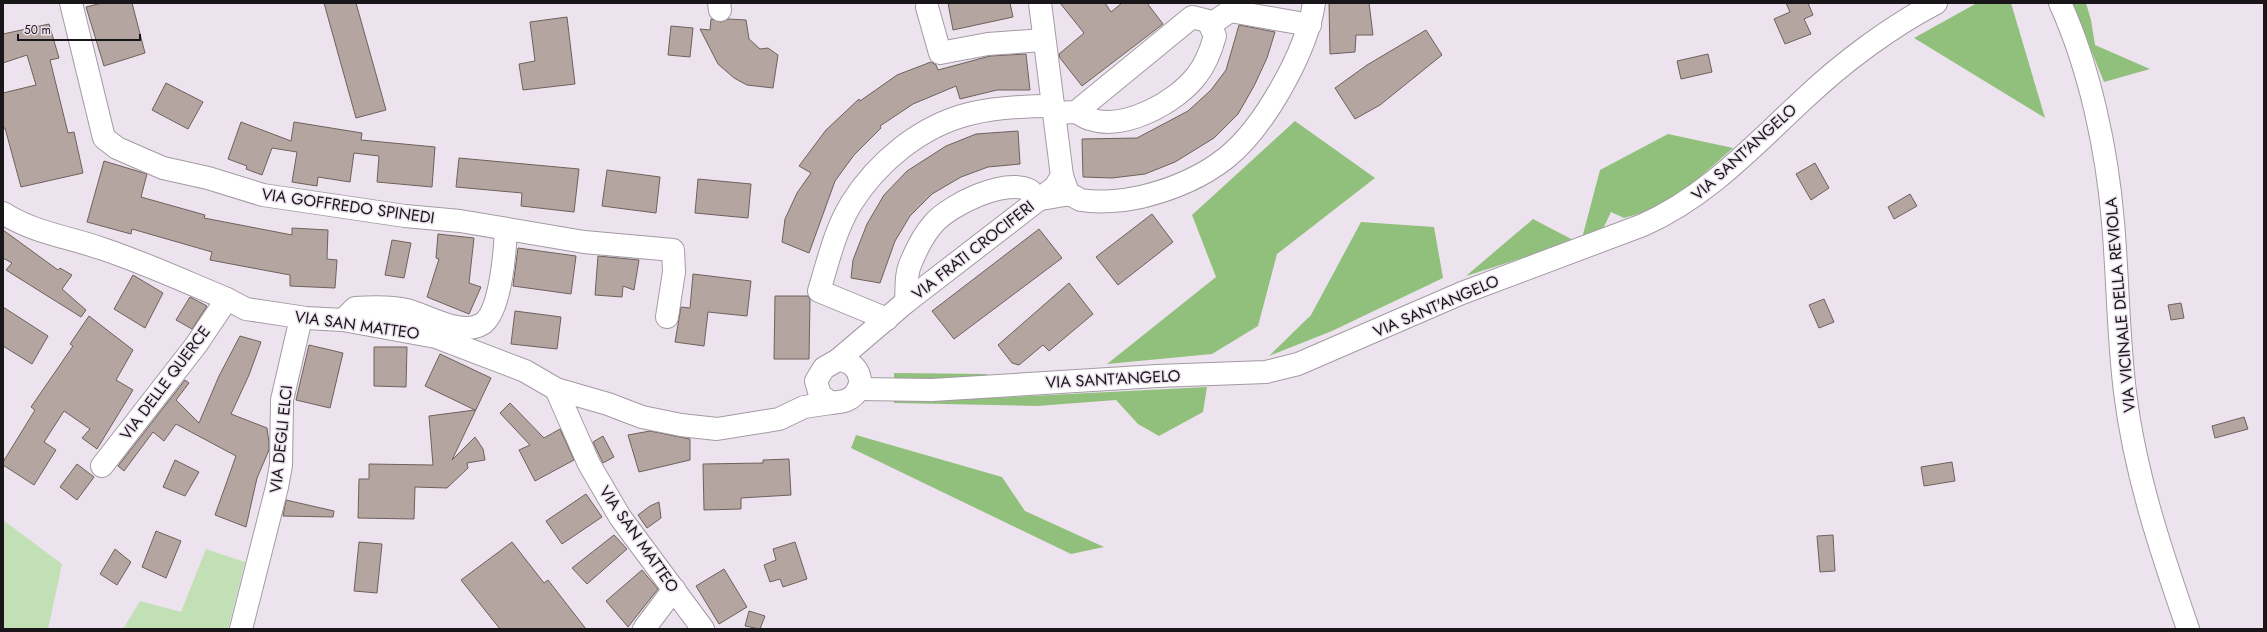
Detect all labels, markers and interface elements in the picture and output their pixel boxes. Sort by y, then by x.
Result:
scale bar [18,16,140,42]
text: 50 m [24,21,51,39]
street label: VIA SANT'ANGELO [1686,98,1802,206]
street label: VIA GOFFREDO SPINEDI [260,182,436,230]
street label: VIA FRATI CROCIFERI [907,195,1039,305]
street label: VIA VICINALE DELLA REVIOLA [2099,196,2141,414]
street label: VIA SANT'ANGELO [1370,269,1502,343]
street label: VIA SAN MATTEO [293,305,421,345]
street label: VIA DELLE QUERCE [114,321,216,445]
street label: VIA SANT'ANGELO [1045,364,1181,394]
street label: VIA DEGLI ELCI [264,384,298,494]
street label: VIA SAN MATTEO [594,481,684,597]

